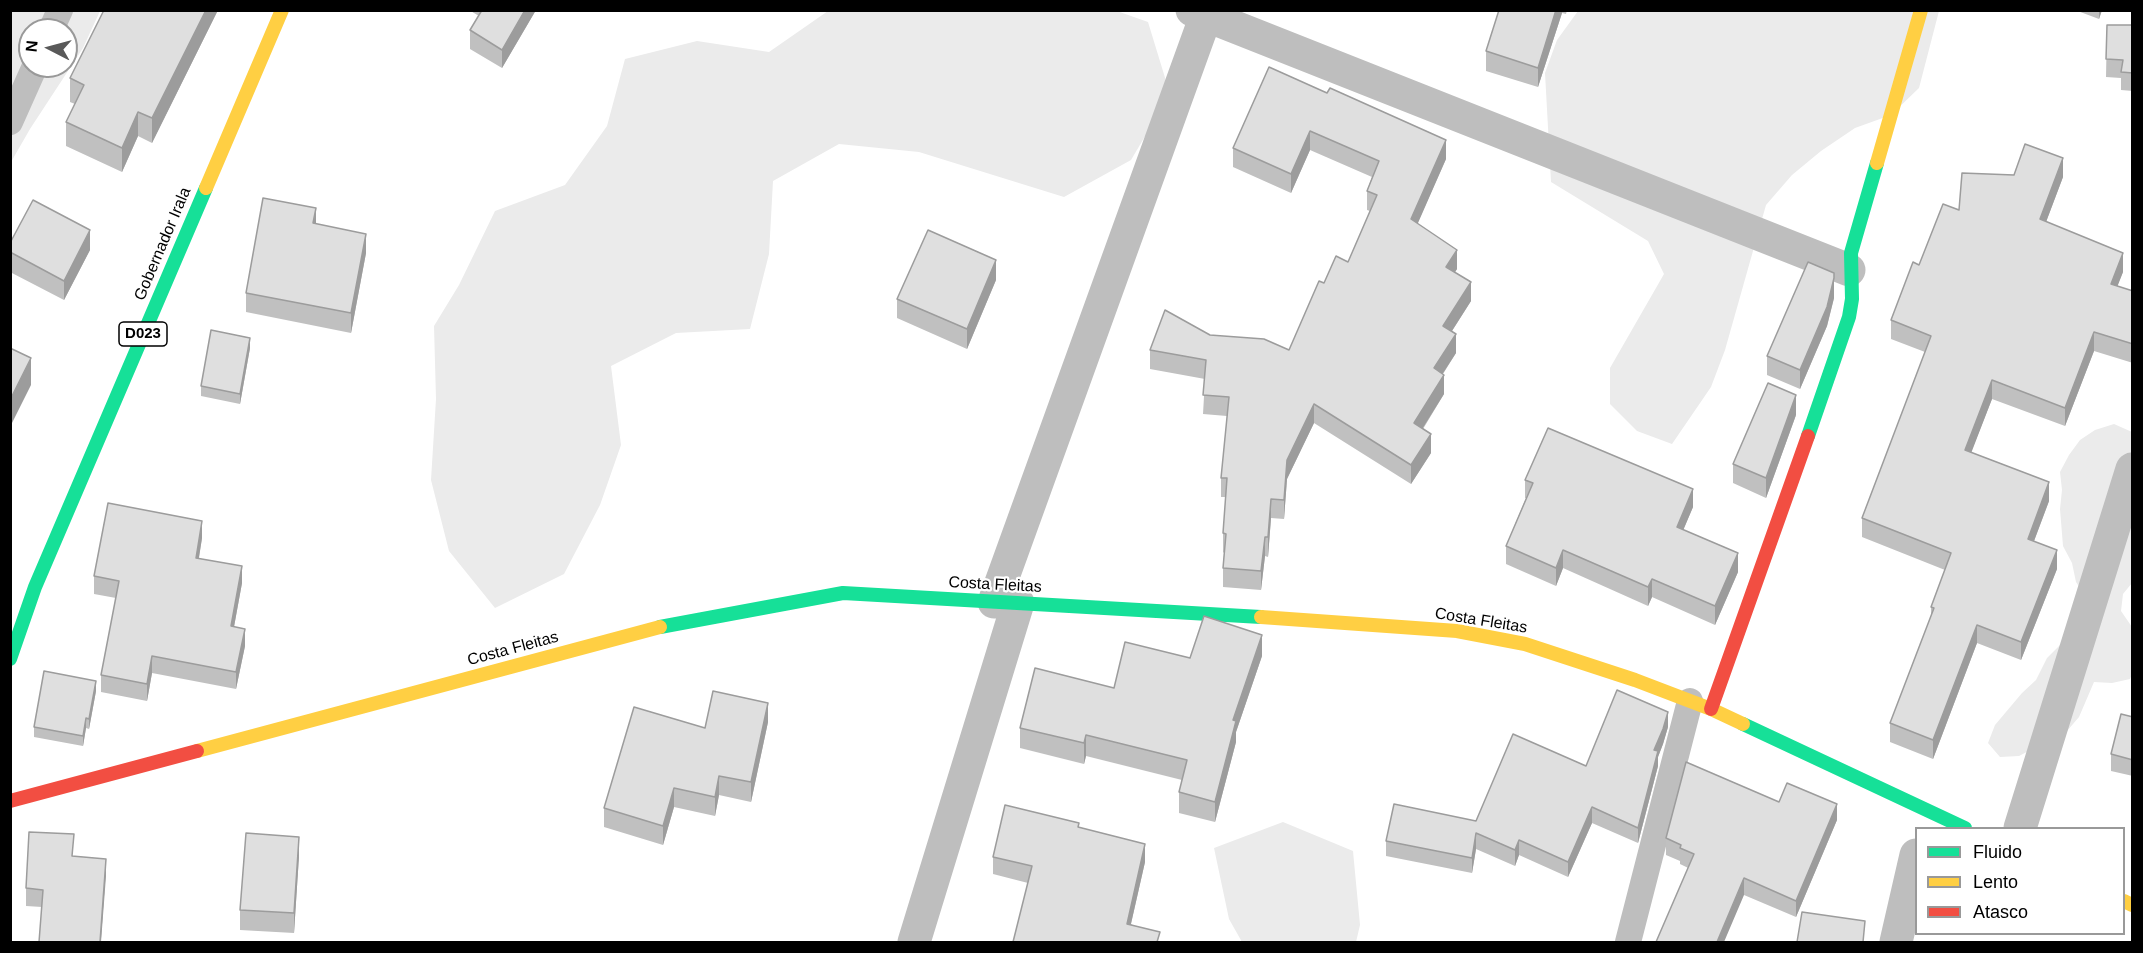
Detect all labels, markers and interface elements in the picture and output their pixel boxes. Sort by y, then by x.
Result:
north arrow [18,18,78,78]
text: N [23,40,41,53]
street label: Gobernador Irala [131,185,195,303]
road number: D023 [119,322,167,346]
street label: Costa Fleitas [948,573,1042,597]
street label: Costa Fleitas [1433,604,1529,638]
street label: Costa Fleitas [465,628,561,670]
legend [1915,827,2125,935]
text: Fluido [1973,842,2022,862]
text: Lento [1973,872,2018,892]
text: Atasco [1973,902,2028,922]

